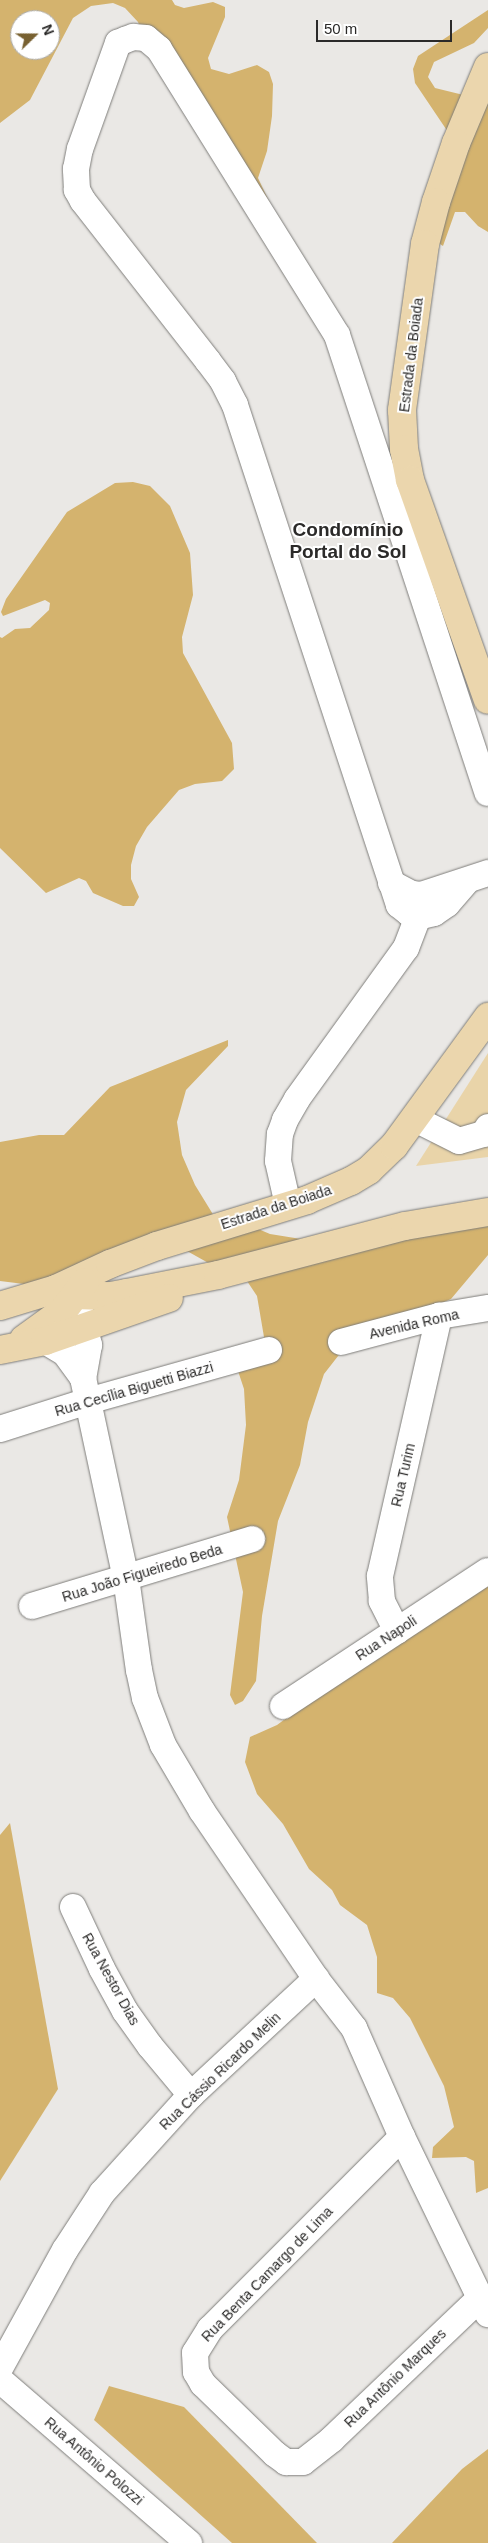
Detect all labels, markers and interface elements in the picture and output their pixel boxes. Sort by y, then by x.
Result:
north arrow [10,10,60,60]
scale bar [318,10,454,42]
text: 50 m [324,20,357,37]
text: N [39,22,57,37]
street label: Estrada da Boiada [396,297,426,413]
district label: Condomínio Portal do Sol [289,519,407,563]
street label: Estrada da Boiada [219,1181,333,1233]
street label: Avenida Roma [367,1306,461,1342]
street label: Rua Cecília Biguetti Biazzi [53,1358,215,1420]
street label: Rua Turim [388,1442,418,1508]
street label: Rua João Figueiredo Beda [60,1541,224,1605]
street label: Rua Napoli [352,1612,420,1664]
street label: Rua Nestor Dias [79,1930,143,2028]
street label: Rua Cássio Ricardo Melin [156,2009,284,2133]
street label: Rua Benta Camargo de Lima [198,2203,336,2345]
street label: Rua Antônio Marques [340,2325,450,2431]
street label: Rua Antônio Polozzi [41,2413,147,2509]

